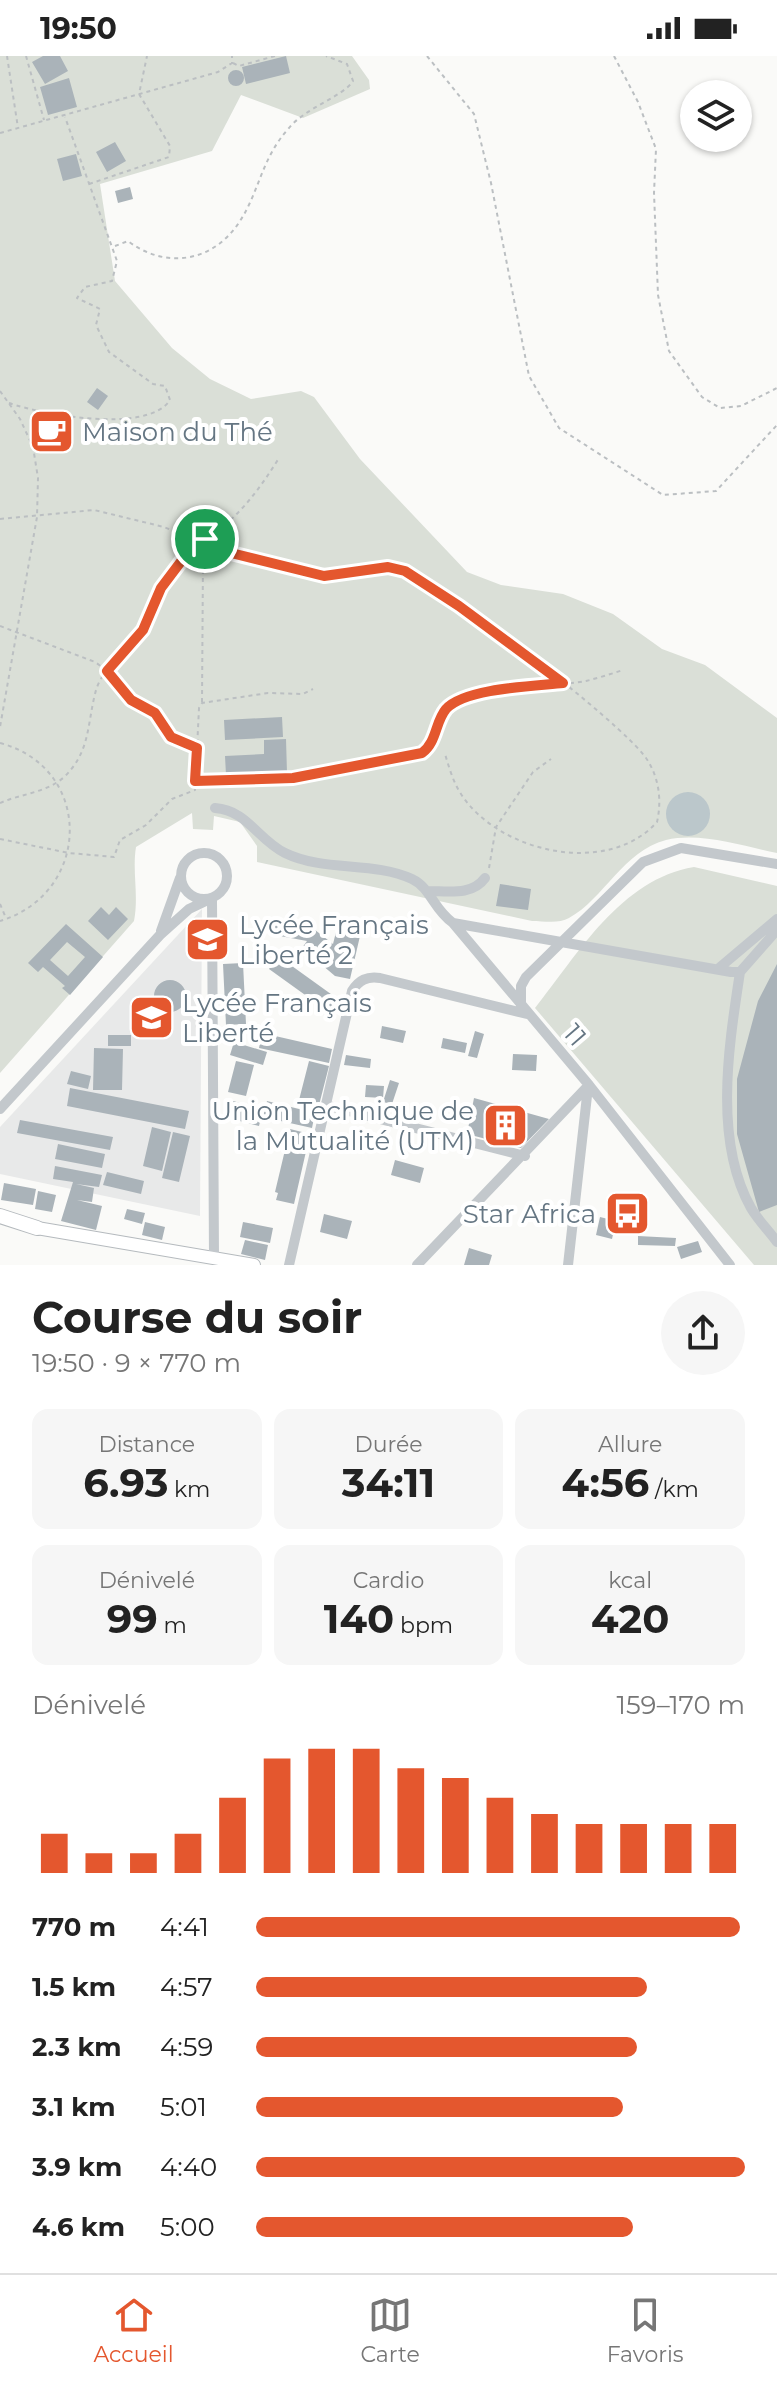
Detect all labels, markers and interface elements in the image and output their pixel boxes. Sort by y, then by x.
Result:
text: 19:50 [40,10,117,47]
map controls [680,80,752,152]
button: layers [680,80,752,152]
cafe icon: Maison du Thé [27,408,75,456]
place label: Maison du Thé [82,416,273,448]
pin [171,505,239,573]
icon: arrive [183,517,227,561]
place label: Lycée Français Liberté 2 [239,909,429,971]
school or university icon: Lycée Français Liberté 2 [184,916,232,964]
place label: Lycée Français Liberté [182,987,372,1049]
school or university icon: Lycée Français Liberté [127,994,175,1042]
street label: 11 [557,1017,593,1053]
place label: Union Technique de la Mutualité (UTM) [211,1095,474,1157]
building icon: Union Technique de la Mutualité (UTM) [481,1102,529,1150]
bus stop icon: Star Africa [603,1190,651,1238]
place label: Star Africa [463,1198,596,1230]
text: Course du soir [32,1290,362,1344]
button: share [661,1291,745,1375]
text: 19:50 · 9 × 770 m [32,1347,241,1379]
text: Distance [99,1431,195,1458]
text: Durée [354,1431,423,1458]
text: Allure [598,1431,662,1458]
text: 6.93 [83,1458,168,1507]
text: 34:11 [342,1458,435,1507]
text: 4:56 [562,1458,649,1507]
text: km [168,1476,210,1503]
text: /km [649,1476,699,1503]
text: Dénivelé [99,1567,195,1594]
text: Cardio [353,1567,424,1594]
text: kcal [608,1567,652,1594]
text: 99 [107,1594,158,1643]
text: 140 [324,1594,394,1643]
text: 420 [591,1594,669,1643]
text: m [158,1612,187,1639]
text: bpm [394,1612,453,1639]
text: Dénivelé [32,1689,146,1721]
text: 159–170 m [617,1689,745,1721]
text: 770 m [32,1911,116,1943]
text: 4:41 [160,1911,209,1943]
text: 1.5 km [32,1971,116,2003]
text: 4:57 [160,1971,213,2003]
text: 2.3 km [32,2031,122,2063]
text: 4:59 [160,2031,213,2063]
text: 3.1 km [32,2091,116,2123]
text: 5:01 [160,2091,207,2123]
text: 3.9 km [32,2151,122,2183]
text: 4:40 [160,2151,217,2183]
text: 4.6 km [32,2211,125,2243]
text: 5:00 [160,2211,215,2243]
tab: Accueil [93,2293,174,2368]
tab: Carte [360,2293,420,2368]
tab: Favoris [607,2293,684,2368]

